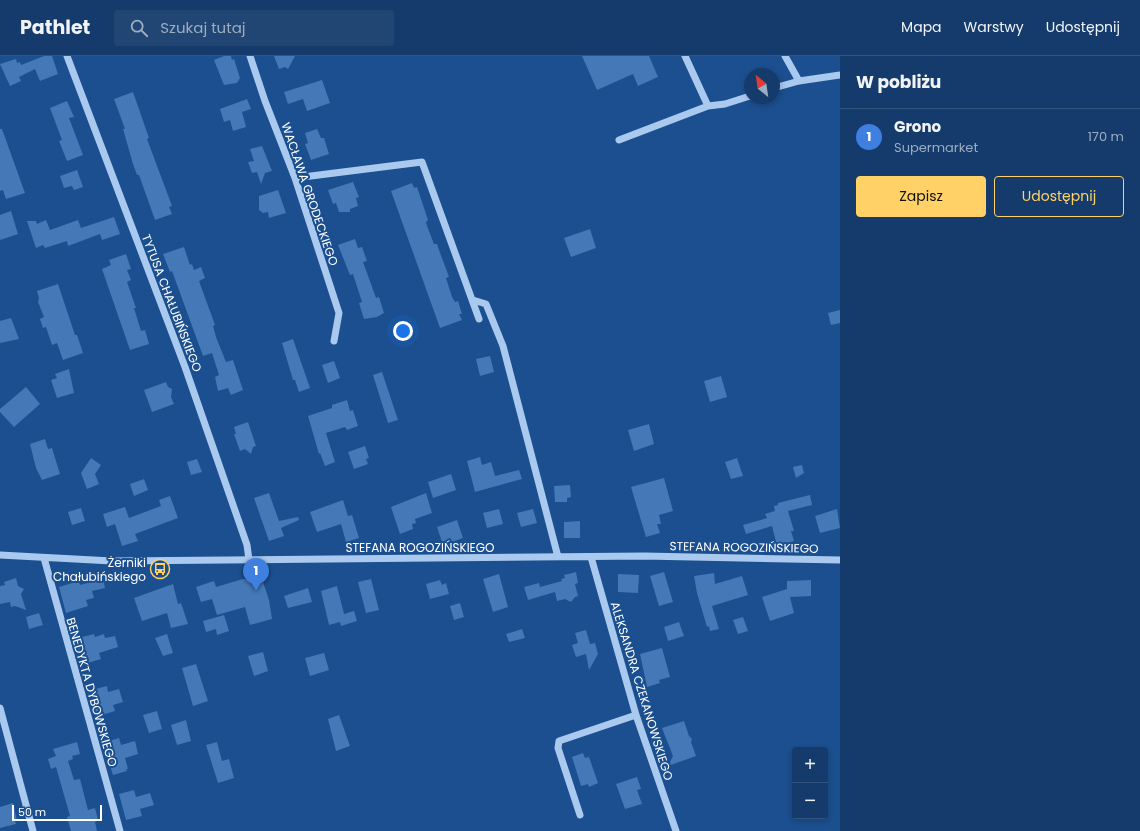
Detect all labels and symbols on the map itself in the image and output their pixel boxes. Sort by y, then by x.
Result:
north arrow [744,68,780,104]
street label: WACŁAWA GRODECKIEGO [277,120,343,268]
street label: TYTUSA CHAŁUBIŃSKIEGO [138,232,206,374]
your location [393,321,413,341]
street label: STEFANA ROGOZIŃSKIEGO [669,537,819,557]
street label: STEFANA ROGOZIŃSKIEGO [345,539,495,556]
place label: Żerniki Chałubińskiego [53,554,146,585]
bus stop icon: Żerniki Chałubińskiego [149,558,171,580]
pin: 1 [243,558,269,591]
street label: ALEKSANDRA CZEKANOWSKIEGO [607,600,677,782]
street label: BENEDYKTA DYBOWSKIEGO [63,615,121,769]
scale bar [12,803,102,822]

